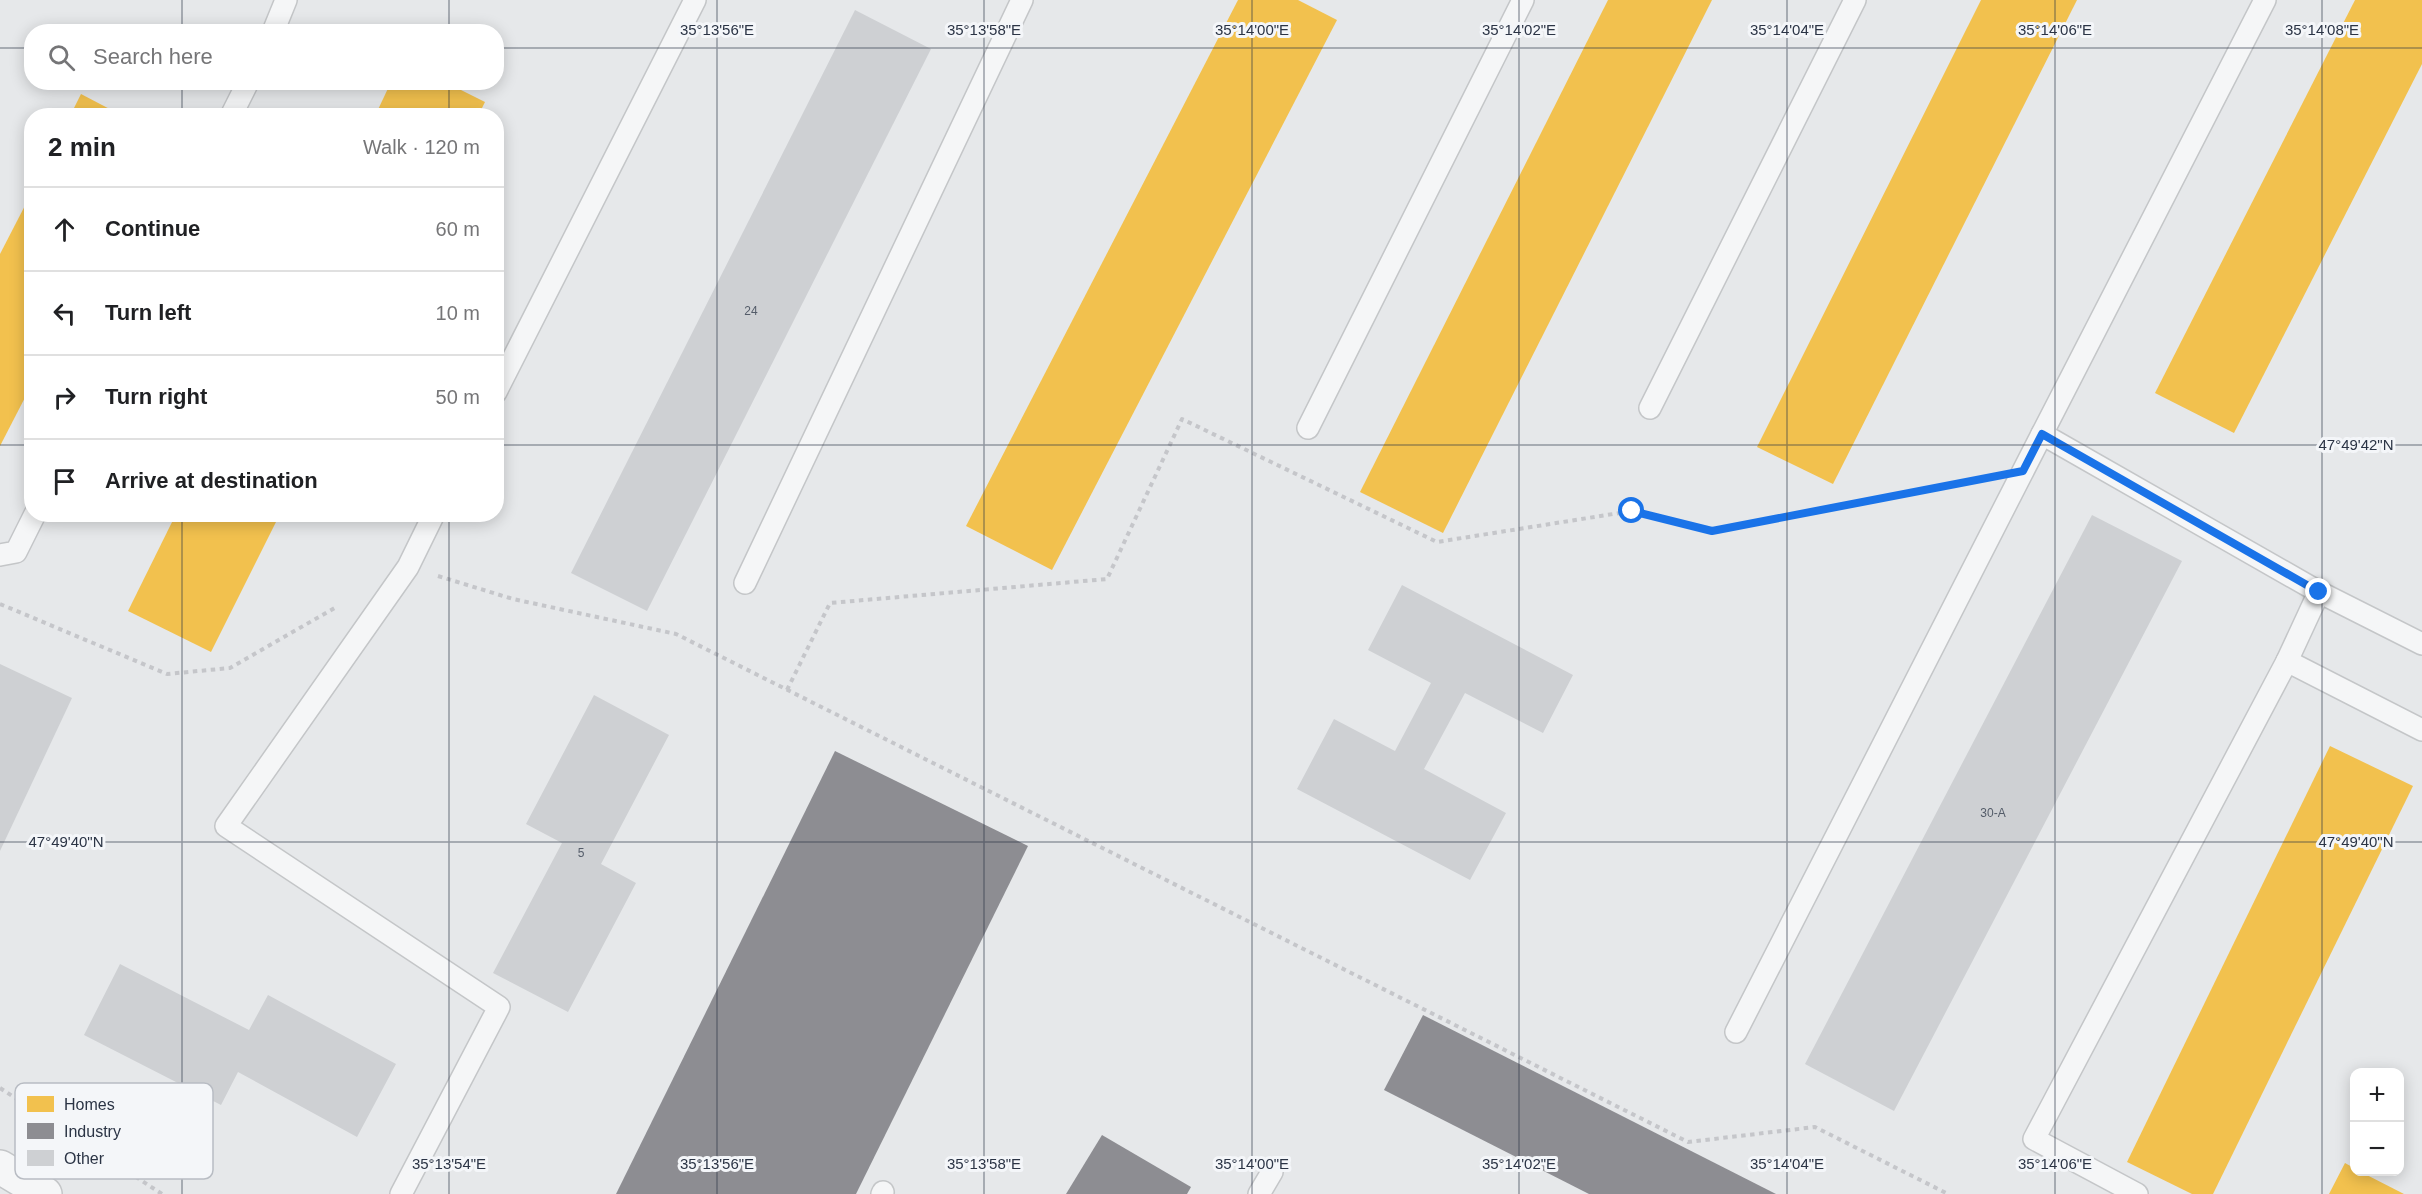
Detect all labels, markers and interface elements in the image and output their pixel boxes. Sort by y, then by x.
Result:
text: 35°13'56"E [680,21,754,38]
text: 35°13'58"E [947,21,1021,38]
text: 35°14'00"E [1215,21,1289,38]
text: 35°14'02"E [1482,21,1556,38]
text: 35°14'04"E [1750,21,1824,38]
text: 35°14'06"E [2018,21,2092,38]
text: 35°14'08"E [2285,21,2359,38]
search box [24,24,504,90]
icon: search [45,41,78,74]
text: Search here [93,44,213,69]
text: 2 min [48,132,116,162]
text: Walk · 120 m [363,136,480,158]
icon: ahead [48,213,81,246]
text: Continue [105,216,200,241]
text: 60 m [436,218,480,240]
icon: left [48,297,81,330]
text: Turn left [105,300,191,325]
text: 10 m [436,302,480,324]
house number: 24 [744,304,758,318]
icon: right [48,381,81,414]
text: Turn right [105,384,207,409]
text: 50 m [436,386,480,408]
text: 47°49'42"N [2318,436,2394,453]
icon: arrive [48,465,81,498]
text: Arrive at destination [105,468,318,493]
route start [1618,497,1644,523]
route end [2305,578,2331,604]
house number: 30-А [1980,806,2006,820]
text: 47°49'40"N [28,833,104,850]
text: 47°49'40"N [2318,833,2394,850]
house number: 5 [578,846,585,860]
map controls [2350,1068,2404,1176]
button: + [2350,1068,2404,1122]
legend [15,1083,213,1179]
text: Homes [64,1096,115,1113]
button: − [2350,1122,2404,1176]
text: Industry [64,1123,121,1140]
text: Other [64,1150,105,1167]
text: 35°13'54"E [412,1155,486,1172]
text: 35°13'56"E [680,1155,754,1172]
text: 35°13'58"E [947,1155,1021,1172]
text: 35°14'00"E [1215,1155,1289,1172]
text: 35°14'02"E [1482,1155,1556,1172]
text: 35°14'04"E [1750,1155,1824,1172]
text: 35°14'06"E [2018,1155,2092,1172]

